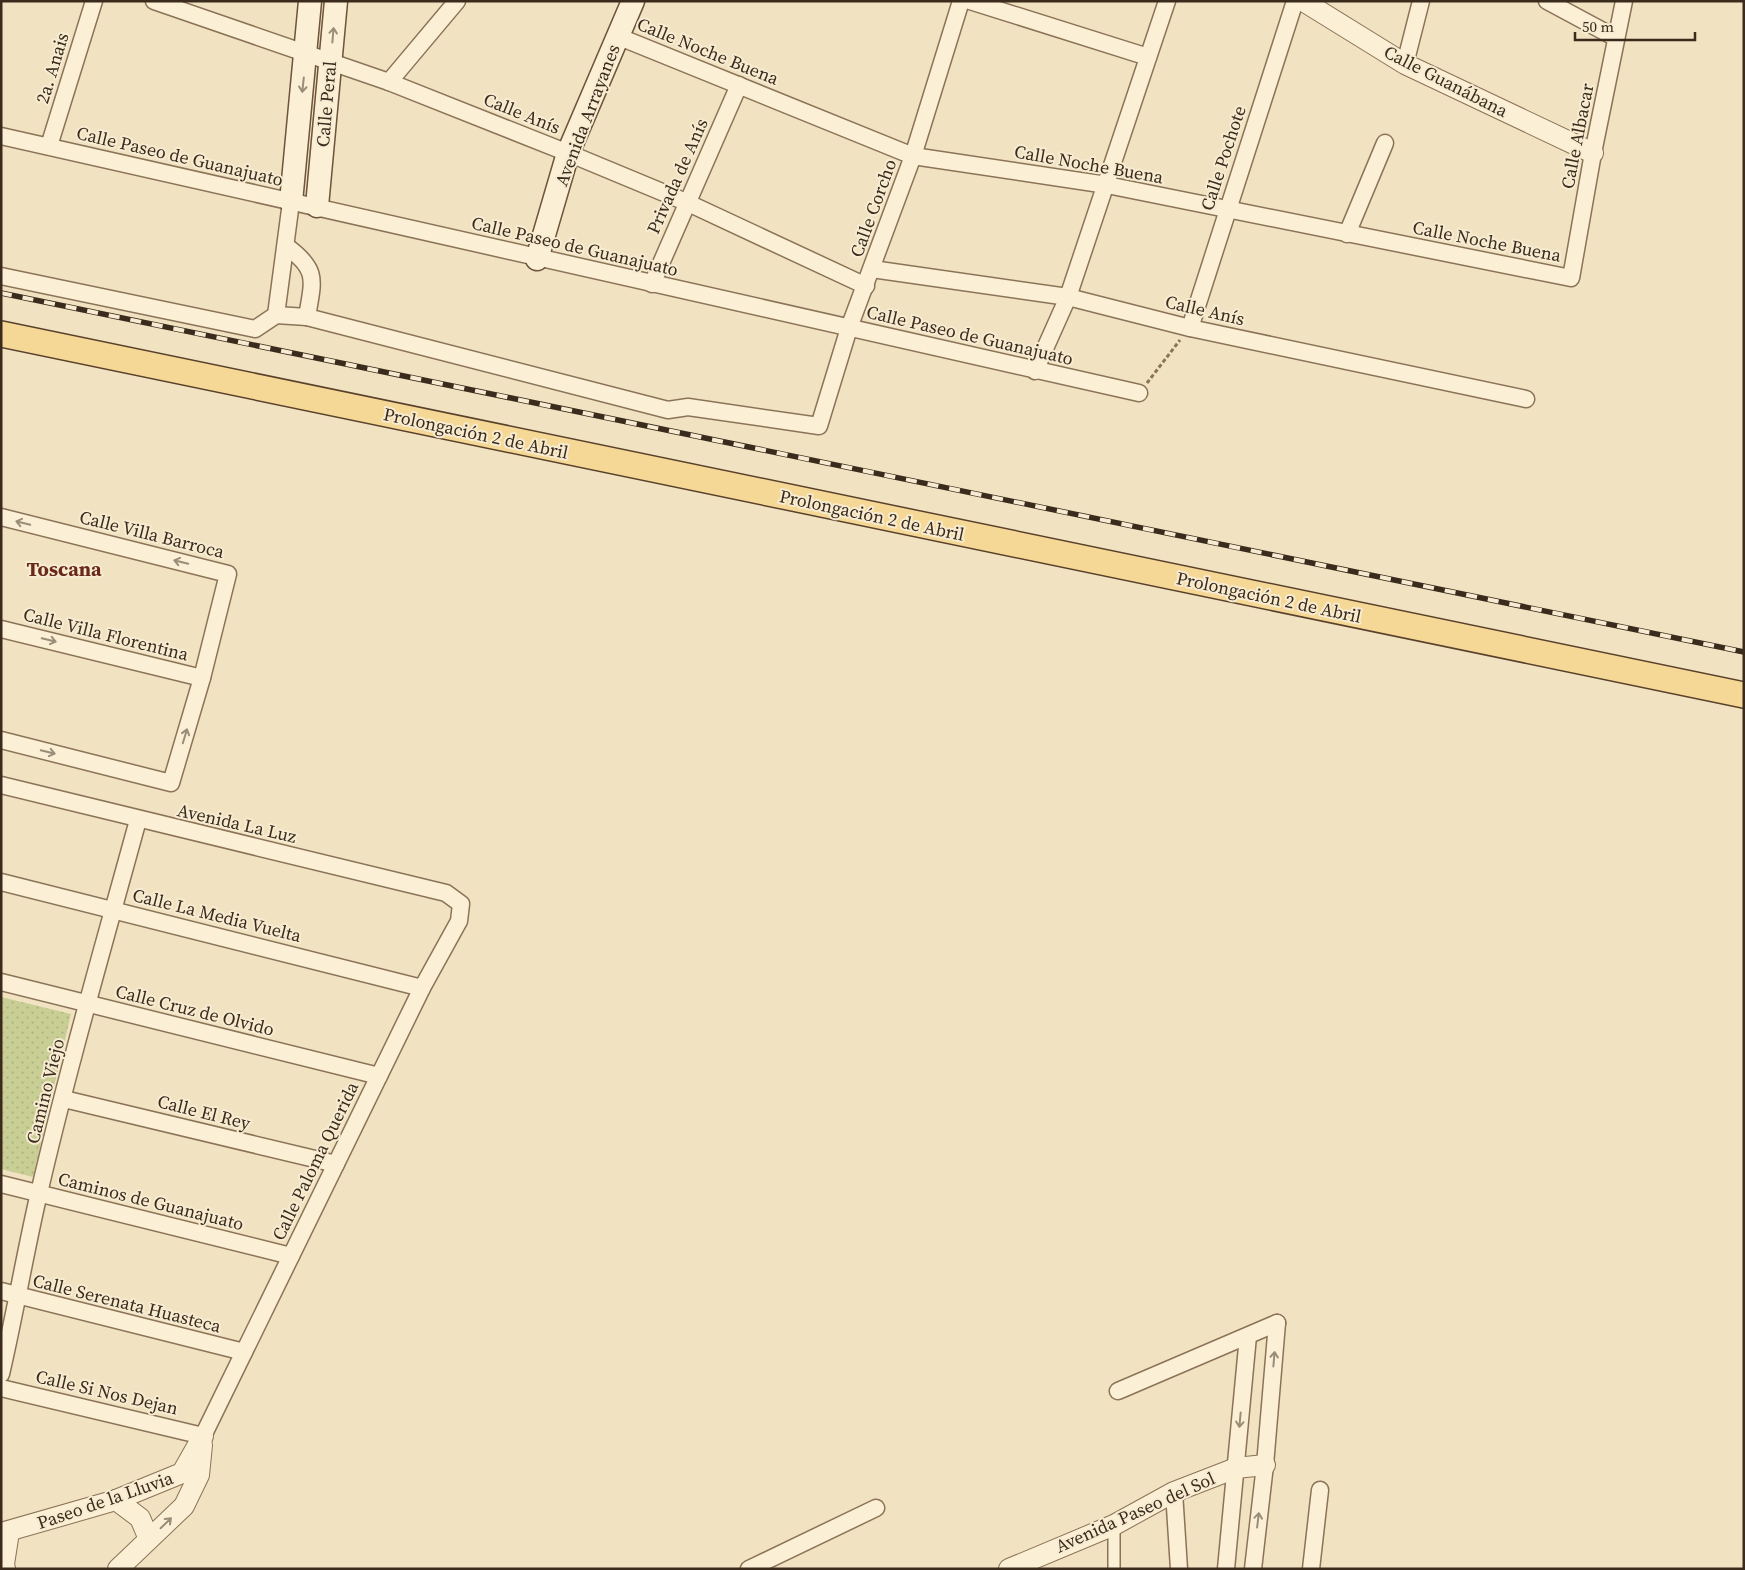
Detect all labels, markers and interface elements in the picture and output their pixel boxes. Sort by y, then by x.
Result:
scale bar [1575,10,1695,42]
street label: Calle Noche Buena [633,11,783,91]
text: 50 m [1582,16,1614,37]
one-way arrow [328,28,337,44]
street label: 2a. Anais [29,29,75,107]
street label: Calle Guanábana [1380,39,1513,123]
street label: Avenida Arrayanes [548,40,626,190]
street label: Calle Peral [310,60,342,148]
one-way arrow [298,76,308,92]
street label: Calle Albacar [1555,81,1600,191]
street label: Calle Anís [480,86,564,140]
street label: Calle Pochote [1194,102,1252,214]
street label: Privada de Anís [640,114,714,238]
street label: Calle Paseo de Guanajuato [74,120,286,192]
street label: Calle Noche Buena [1013,139,1166,190]
street label: Calle Corcho [844,155,902,260]
street label: Calle Paseo de Guanajuato [469,210,681,282]
street label: Calle Noche Buena [1411,214,1564,268]
street label: Calle Anís [1163,289,1247,331]
street label: Calle Paseo de Guanajuato [864,299,1076,371]
street label: Prolongación 2 de Abril [381,401,571,465]
street label: Prolongación 2 de Abril [777,483,967,547]
street label: Calle Villa Barroca [77,504,228,564]
one-way arrow [16,518,32,527]
district label: Toscana [26,555,102,583]
one-way arrow [173,557,189,566]
street label: Prolongación 2 de Abril [1174,565,1364,629]
street label: Calle Villa Florentina [21,601,192,667]
one-way arrow [40,636,56,645]
one-way arrow [180,728,190,744]
one-way arrow [40,747,56,757]
street label: Avenida La Luz [175,797,299,849]
street label: Calle La Media Vuelta [130,882,305,948]
street label: Calle Cruz de Olvido [113,978,277,1042]
street label: Camino Viejo [20,1036,70,1146]
street label: Calle Paloma Querida [266,1077,365,1244]
street label: Calle El Rey [155,1088,254,1136]
street label: Caminos de Guanajuato [55,1166,247,1236]
street label: Calle Serenata Huasteca [30,1268,225,1339]
one-way arrow [1269,1351,1279,1367]
street label: Calle Si Nos Dejan [33,1363,181,1421]
one-way arrow [1236,1412,1245,1428]
street label: Paseo de la Lluvia [34,1465,177,1535]
street label: Avenida Paseo del Sol [1051,1466,1219,1558]
one-way arrow [1253,1513,1263,1529]
one-way arrow [160,1517,172,1529]

